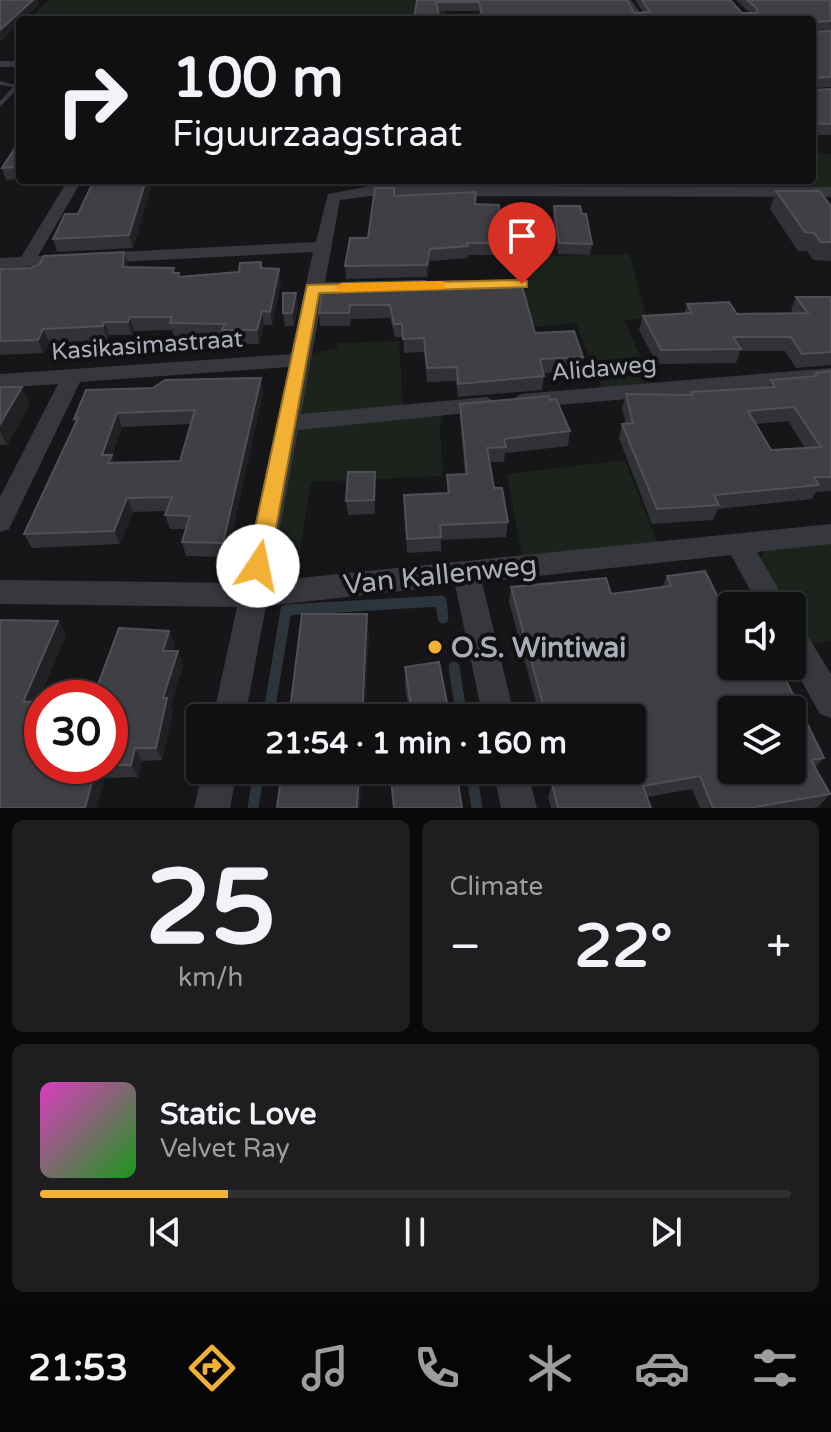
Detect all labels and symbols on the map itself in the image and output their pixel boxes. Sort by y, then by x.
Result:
pin [488,202,556,284]
street label: Kasikasimastraat [50,324,244,367]
street label: Alidaweg [550,349,658,388]
position arrow [216,524,300,608]
street label: Van Kallenweg [342,548,539,602]
place label: O.S. Wintiwai [451,631,626,665]
marker: O.S. Wintiwai [426,638,444,656]
speed limit sign: 30 [24,680,128,784]

